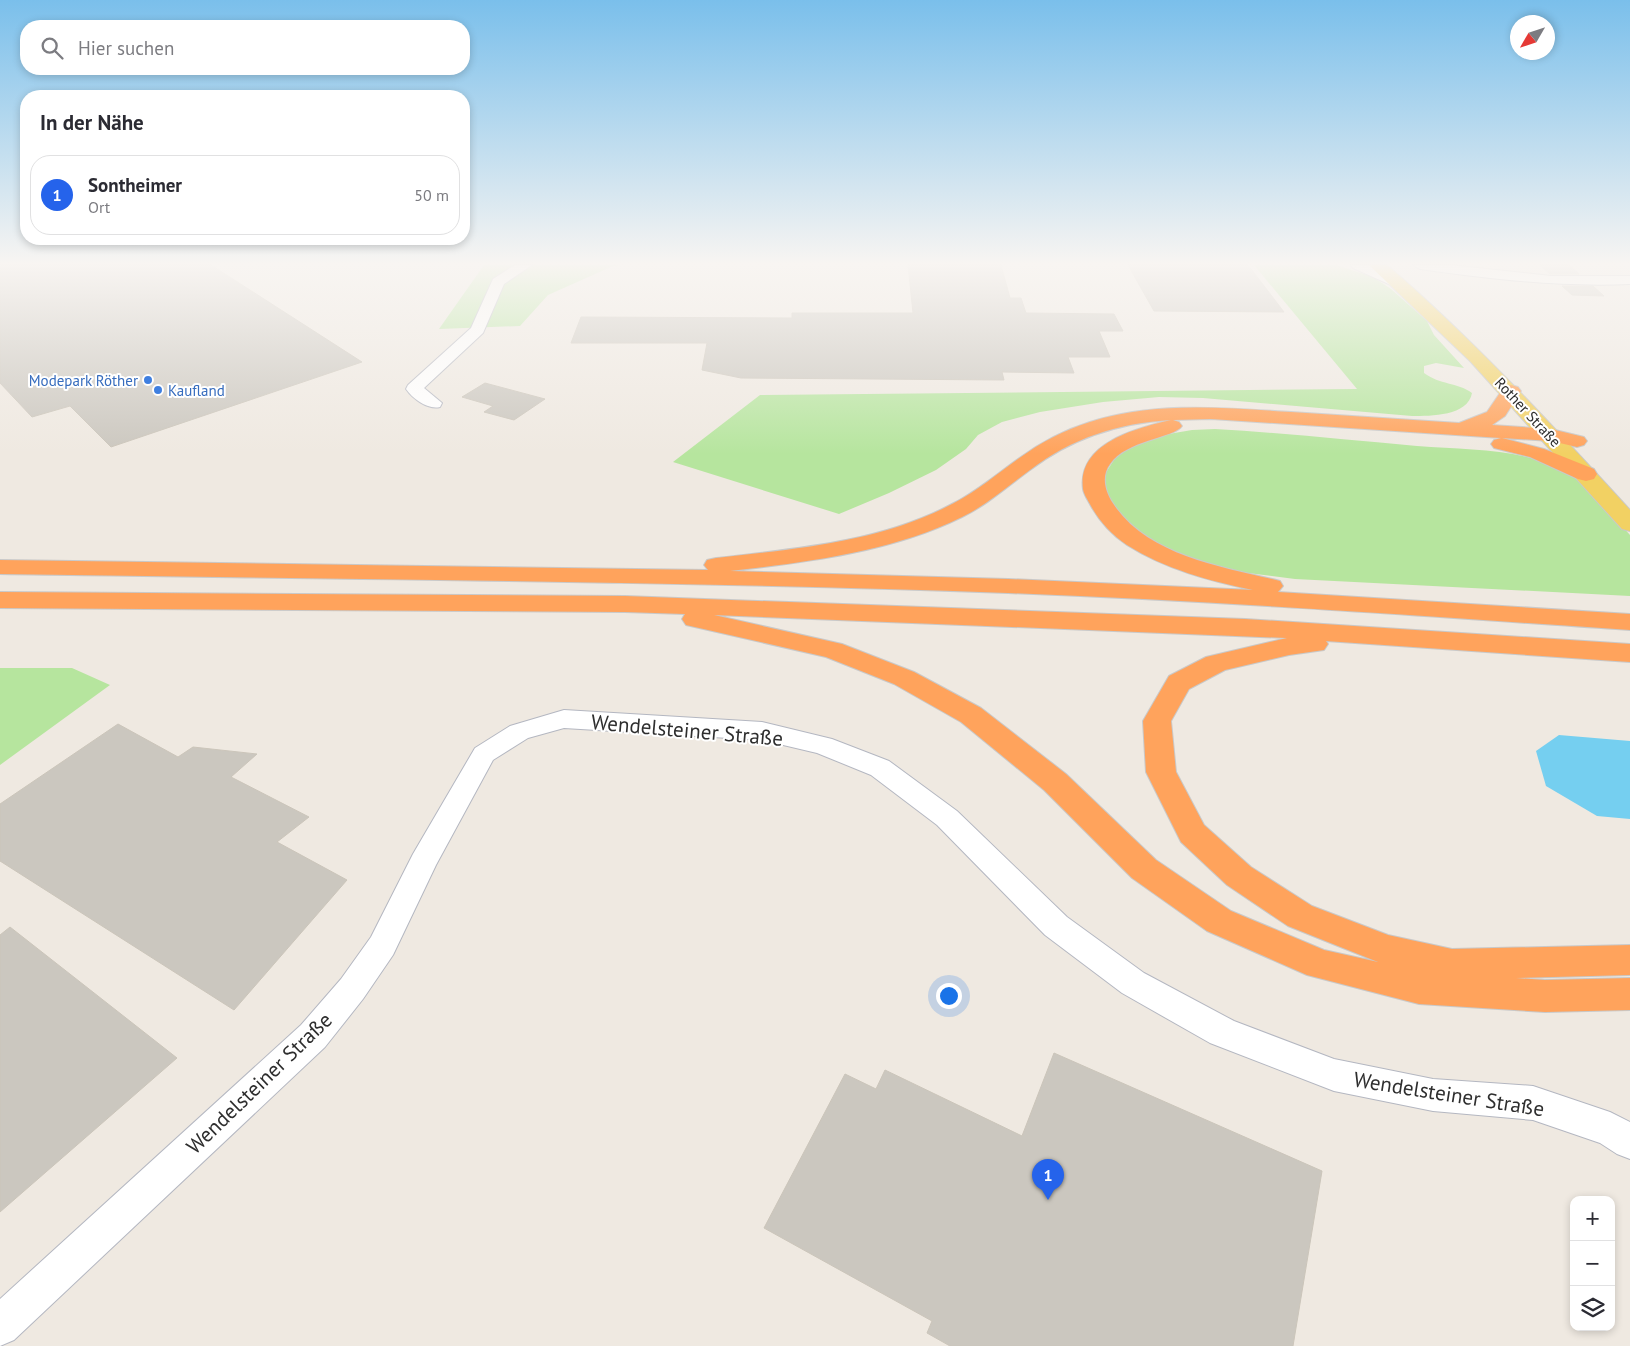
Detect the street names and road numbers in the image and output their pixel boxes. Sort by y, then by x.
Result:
street label: Rother Straße [1491,373,1565,451]
street label: Wendelsteiner Straße [590,708,784,752]
street label: Wendelsteiner Straße [180,1006,338,1160]
street label: Wendelsteiner Straße [1352,1066,1546,1122]

